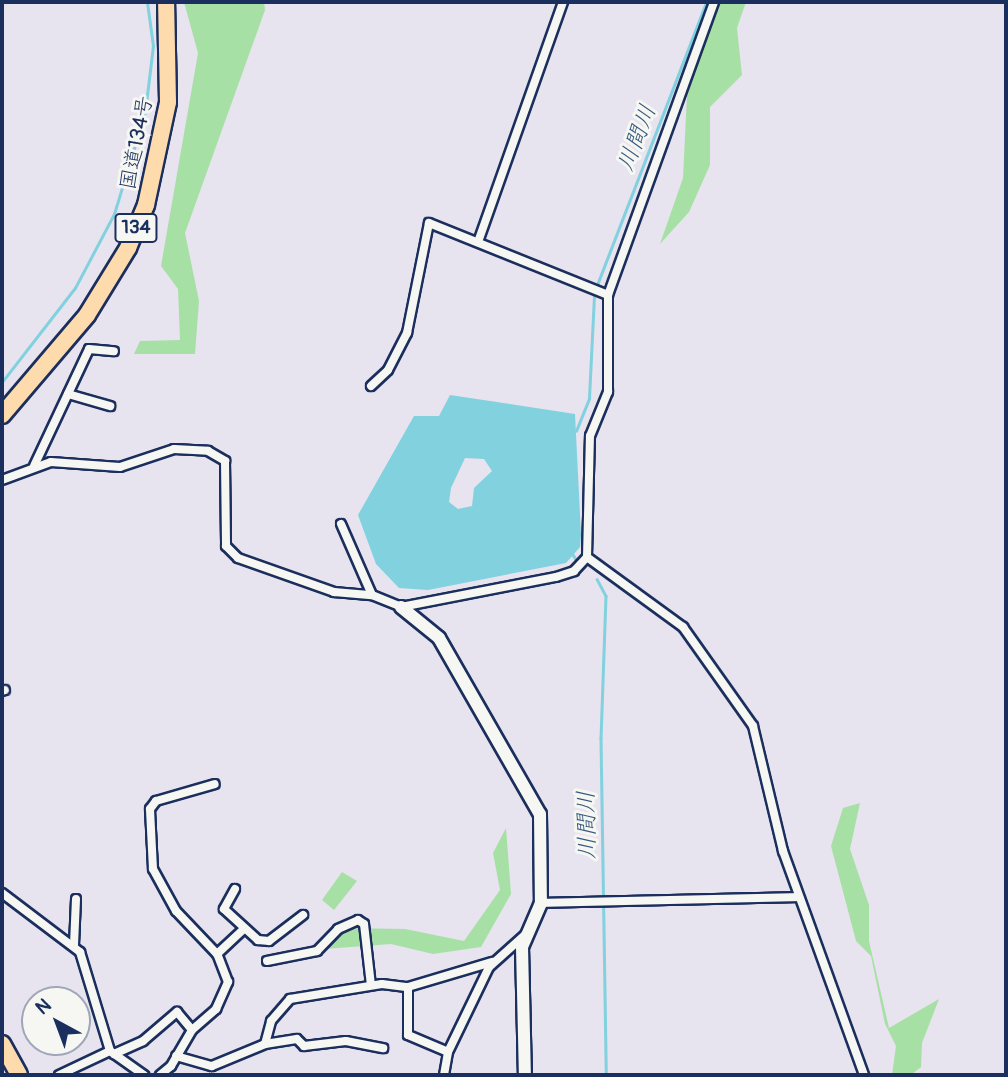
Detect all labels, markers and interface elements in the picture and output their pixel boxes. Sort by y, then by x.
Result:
street label: 国道134号 [116,94,158,192]
water label: 川間川 [612,101,662,175]
road number: 134 [113,212,159,244]
water label: 川間川 [573,790,601,860]
north arrow [21,986,91,1056]
text: N [31,993,56,1020]

